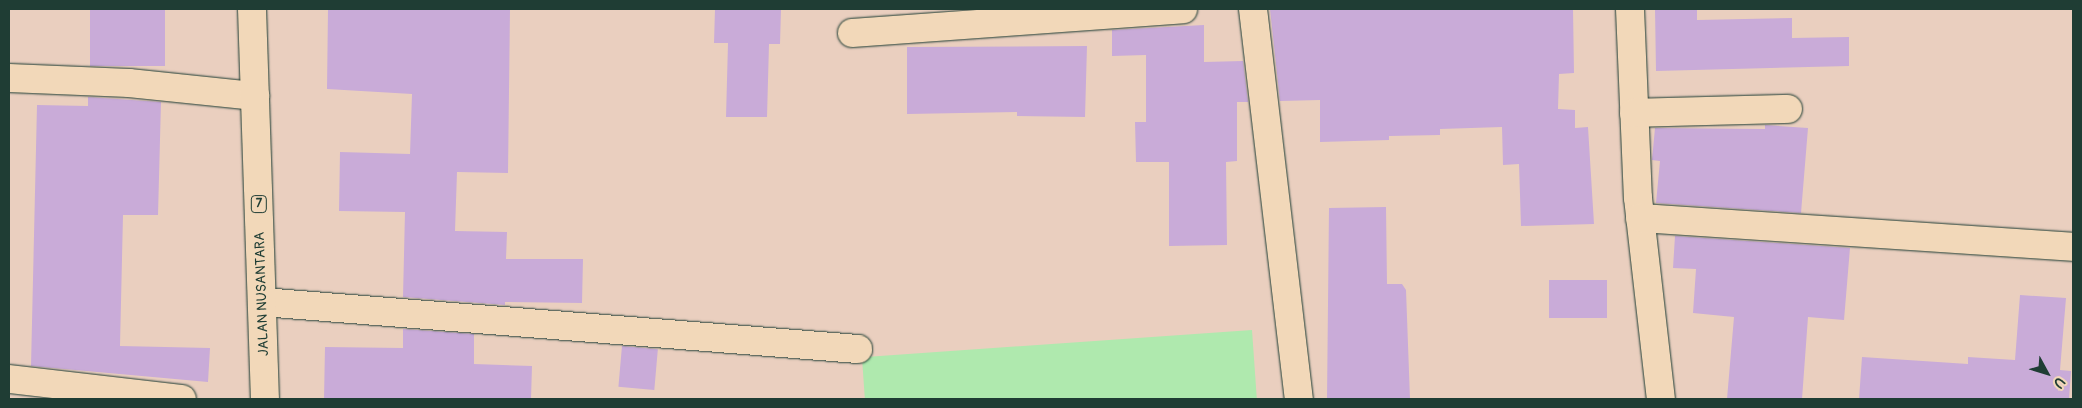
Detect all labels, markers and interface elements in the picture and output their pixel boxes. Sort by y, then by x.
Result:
road number: 7 [250,194,268,213]
street label: JALAN NUSANTARA [251,232,273,356]
north arrow [2022,348,2072,398]
text: U [2050,374,2069,392]

